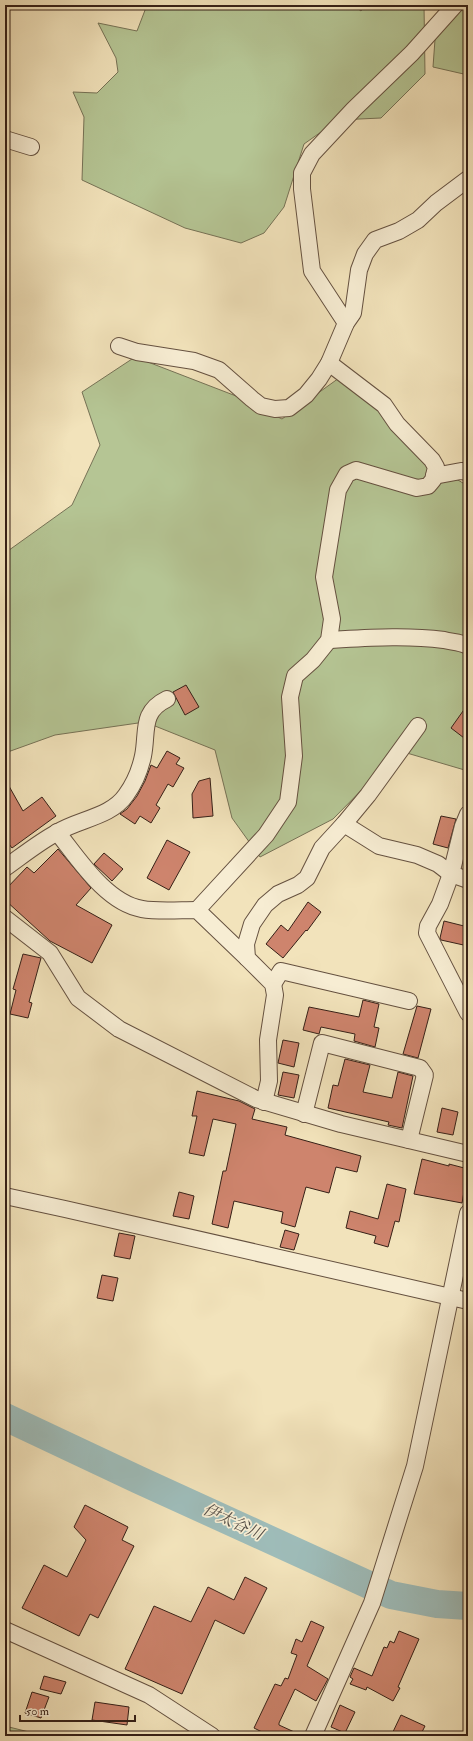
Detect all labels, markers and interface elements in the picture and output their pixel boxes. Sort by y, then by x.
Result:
water label: 伊太谷川 [200,1499,268,1545]
scale bar [20,1697,135,1723]
text: 50 m [26,1704,50,1719]

